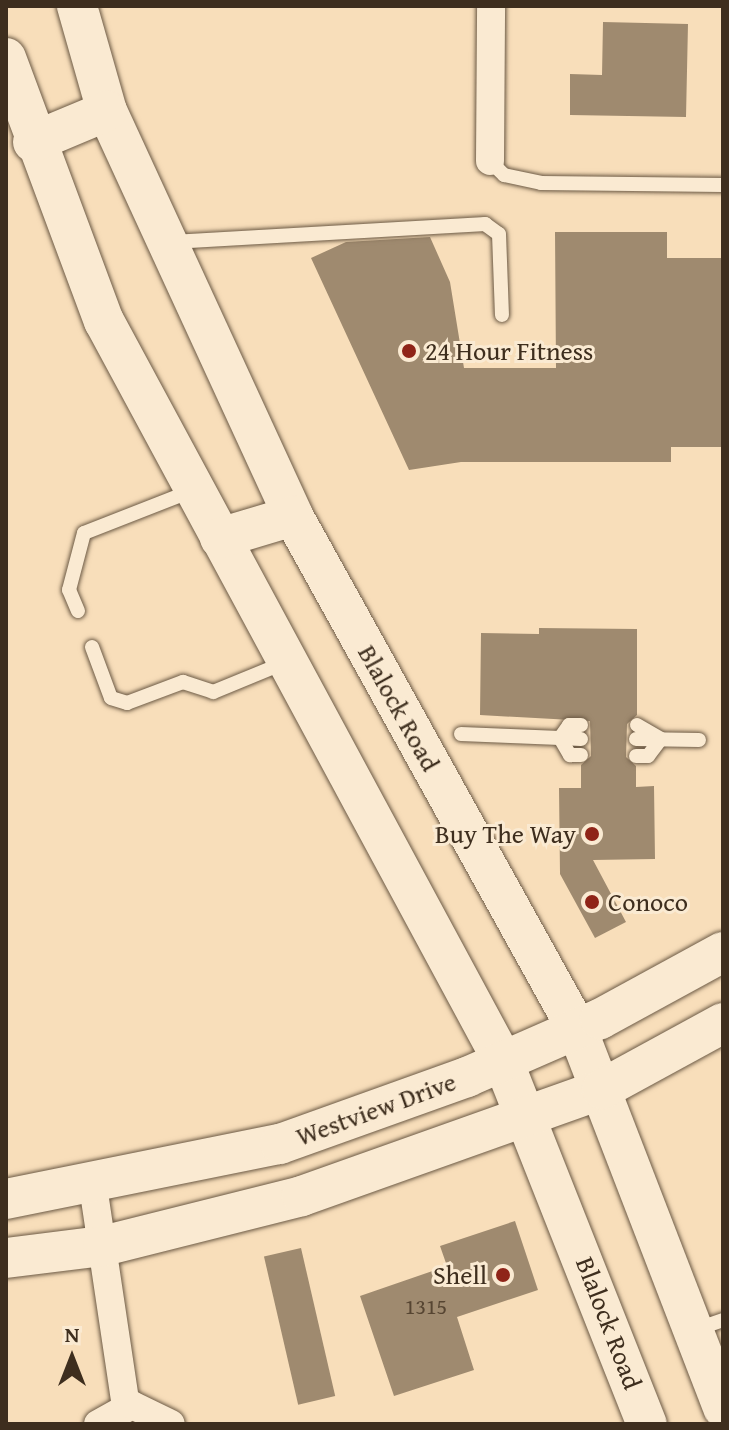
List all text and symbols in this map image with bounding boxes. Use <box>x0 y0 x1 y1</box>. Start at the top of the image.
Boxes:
place label: 24 Hour Fitness <box>425 335 593 367</box>
marker: 24 Hour Fitness <box>400 342 418 360</box>
street label: Blalock Road <box>352 639 446 777</box>
place label: Buy The Way <box>435 818 576 850</box>
marker: Buy The Way <box>583 825 601 843</box>
place label: Conoco <box>608 886 688 918</box>
marker: Conoco <box>583 893 601 911</box>
street label: Westview Drive <box>292 1066 460 1152</box>
street label: Blalock Road <box>569 1252 649 1394</box>
place label: Shell <box>433 1259 487 1291</box>
marker: Shell <box>494 1266 512 1284</box>
house number: 1315 <box>405 1294 447 1320</box>
north arrow <box>32 1318 112 1398</box>
text: N <box>65 1318 79 1350</box>

